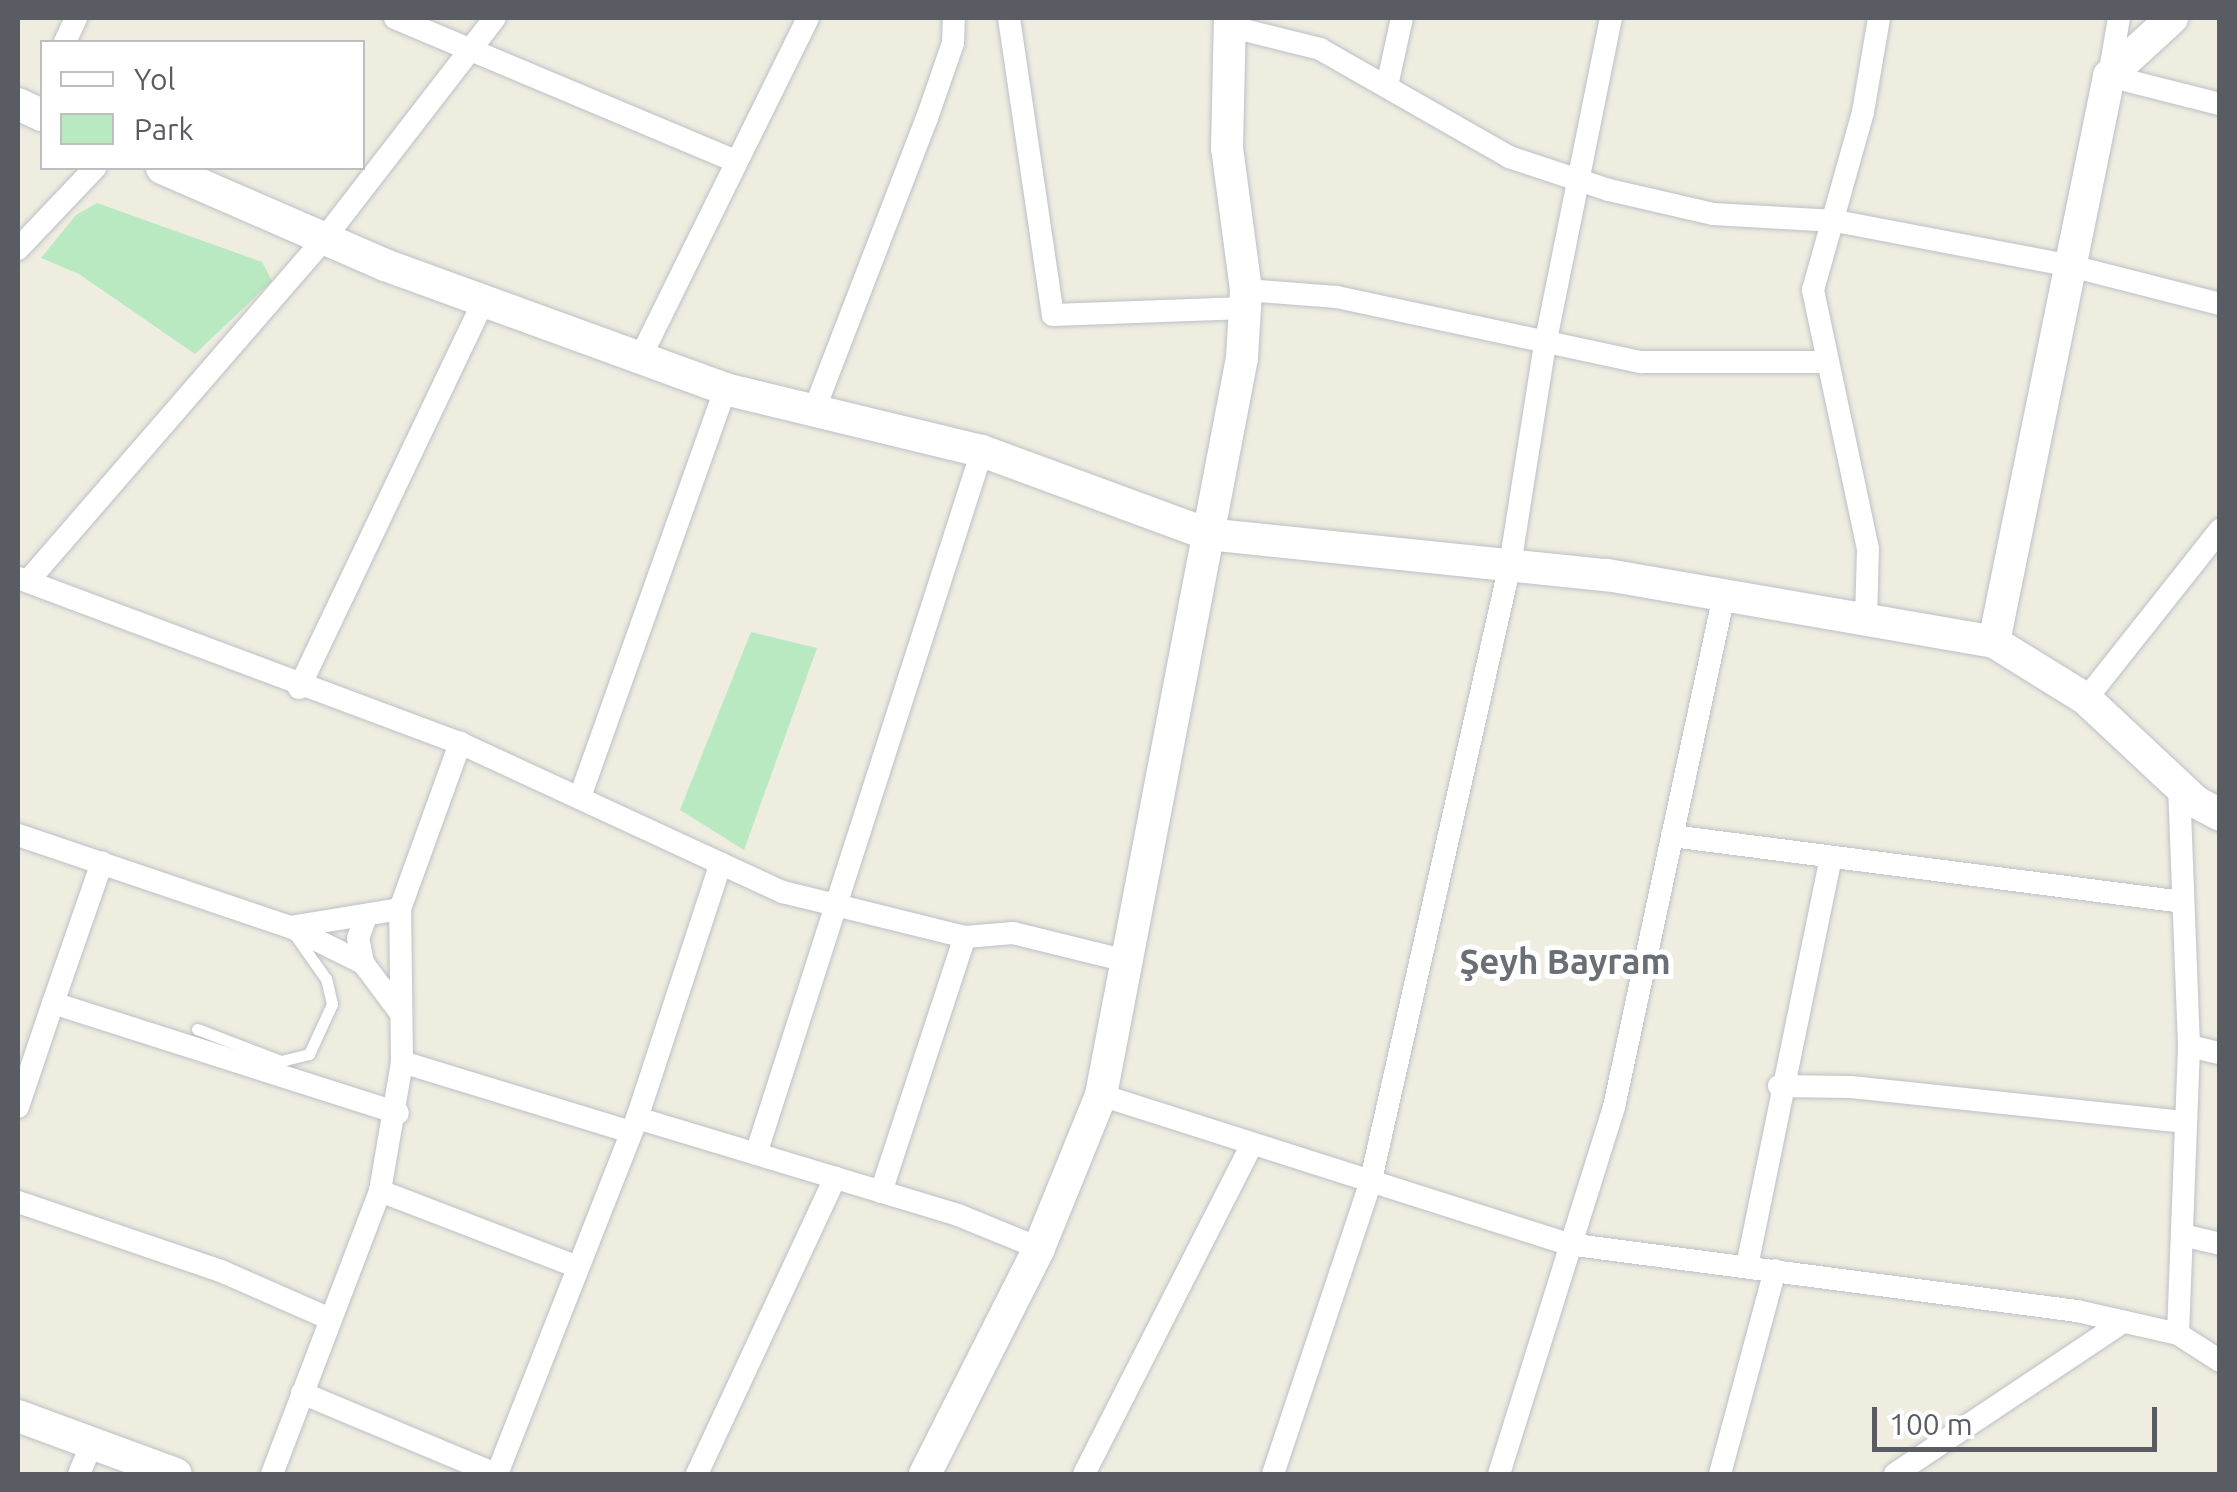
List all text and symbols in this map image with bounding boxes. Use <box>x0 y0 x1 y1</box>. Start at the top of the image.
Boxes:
legend <box>40 40 365 170</box>
text: Yol <box>134 62 175 96</box>
text: Park <box>134 112 194 146</box>
district label: Şeyh Bayram <box>1459 940 1671 982</box>
scale bar <box>1877 1387 2162 1449</box>
text: 100 m <box>1889 1407 1973 1441</box>

